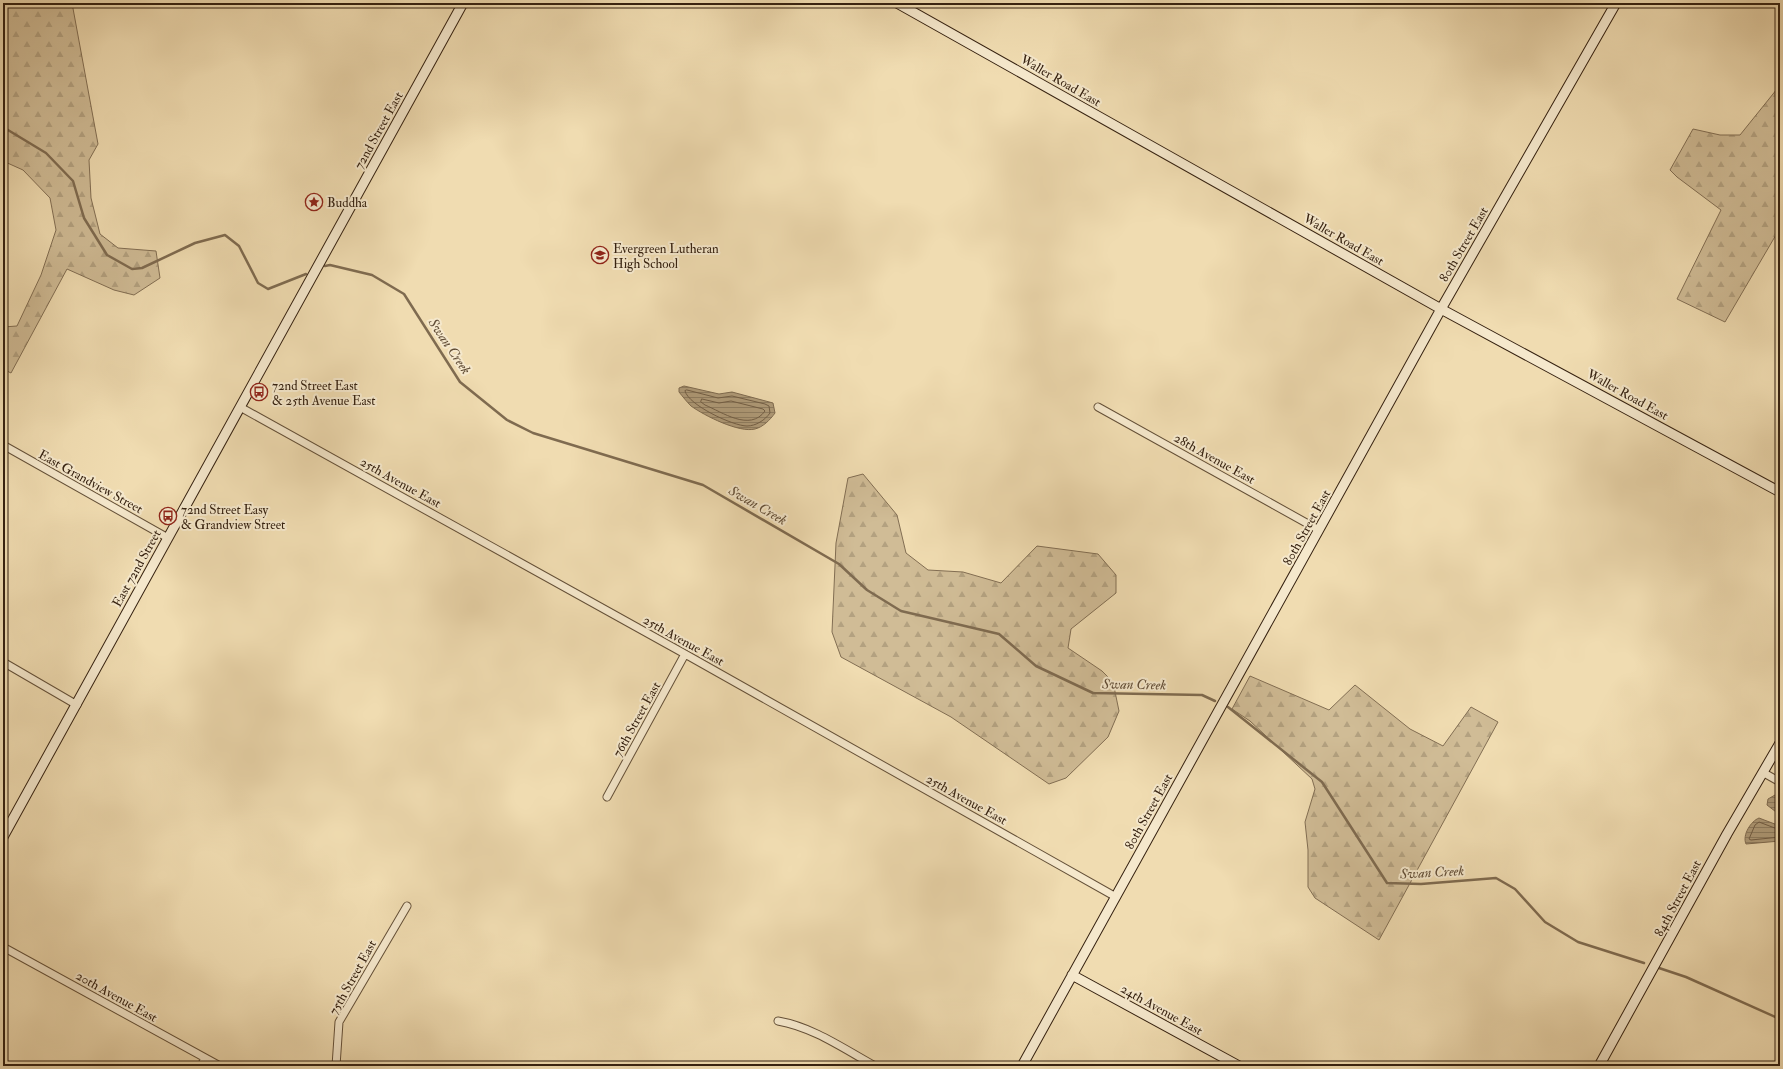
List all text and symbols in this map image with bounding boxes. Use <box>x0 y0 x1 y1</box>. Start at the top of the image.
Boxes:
street label: Waller Road East <box>1017 51 1104 110</box>
street label: 72nd Street East <box>351 89 407 172</box>
place icon: Buddha <box>304 192 324 212</box>
place label: Buddha <box>327 195 368 211</box>
street label: 80th Street East <box>1436 204 1492 285</box>
street label: Waller Road East <box>1300 210 1387 269</box>
place label: Evergreen Lutheran High School <box>613 241 719 272</box>
school or university icon: Evergreen Lutheran High School <box>590 245 610 265</box>
water label: Swan Creek <box>424 314 475 378</box>
street label: Waller Road East <box>1583 365 1671 424</box>
place label: 72nd Street East & 25th Avenue East <box>272 378 375 409</box>
bus stop icon: 72nd Street East & 25th Avenue East <box>249 382 269 402</box>
street label: 28th Avenue East <box>1171 430 1258 488</box>
street label: East Grandview Street <box>36 447 145 517</box>
street label: 25th Avenue East <box>357 454 444 512</box>
water label: Swan Creek <box>725 482 790 529</box>
street label: 80th Street East <box>1280 487 1334 568</box>
place label: 72nd Street Easy & Grandview Street <box>181 502 285 533</box>
bus stop icon: 72nd Street Easy & Grandview Street <box>158 506 178 526</box>
street label: East 72nd Street <box>109 527 165 610</box>
street label: 25th Avenue East <box>640 612 727 670</box>
water label: Swan Creek <box>1101 675 1166 694</box>
street label: 76th Street East <box>610 679 664 760</box>
street label: 25th Avenue East <box>923 771 1010 829</box>
street label: 80th Street East <box>1122 771 1176 852</box>
street label: 84th Street East <box>1651 857 1705 939</box>
water label: Swan Creek <box>1399 862 1465 883</box>
street label: 75th Street East <box>326 937 380 1018</box>
street label: 20th Avenue East <box>73 968 160 1026</box>
street label: 24th Avenue East <box>1118 981 1205 1039</box>

